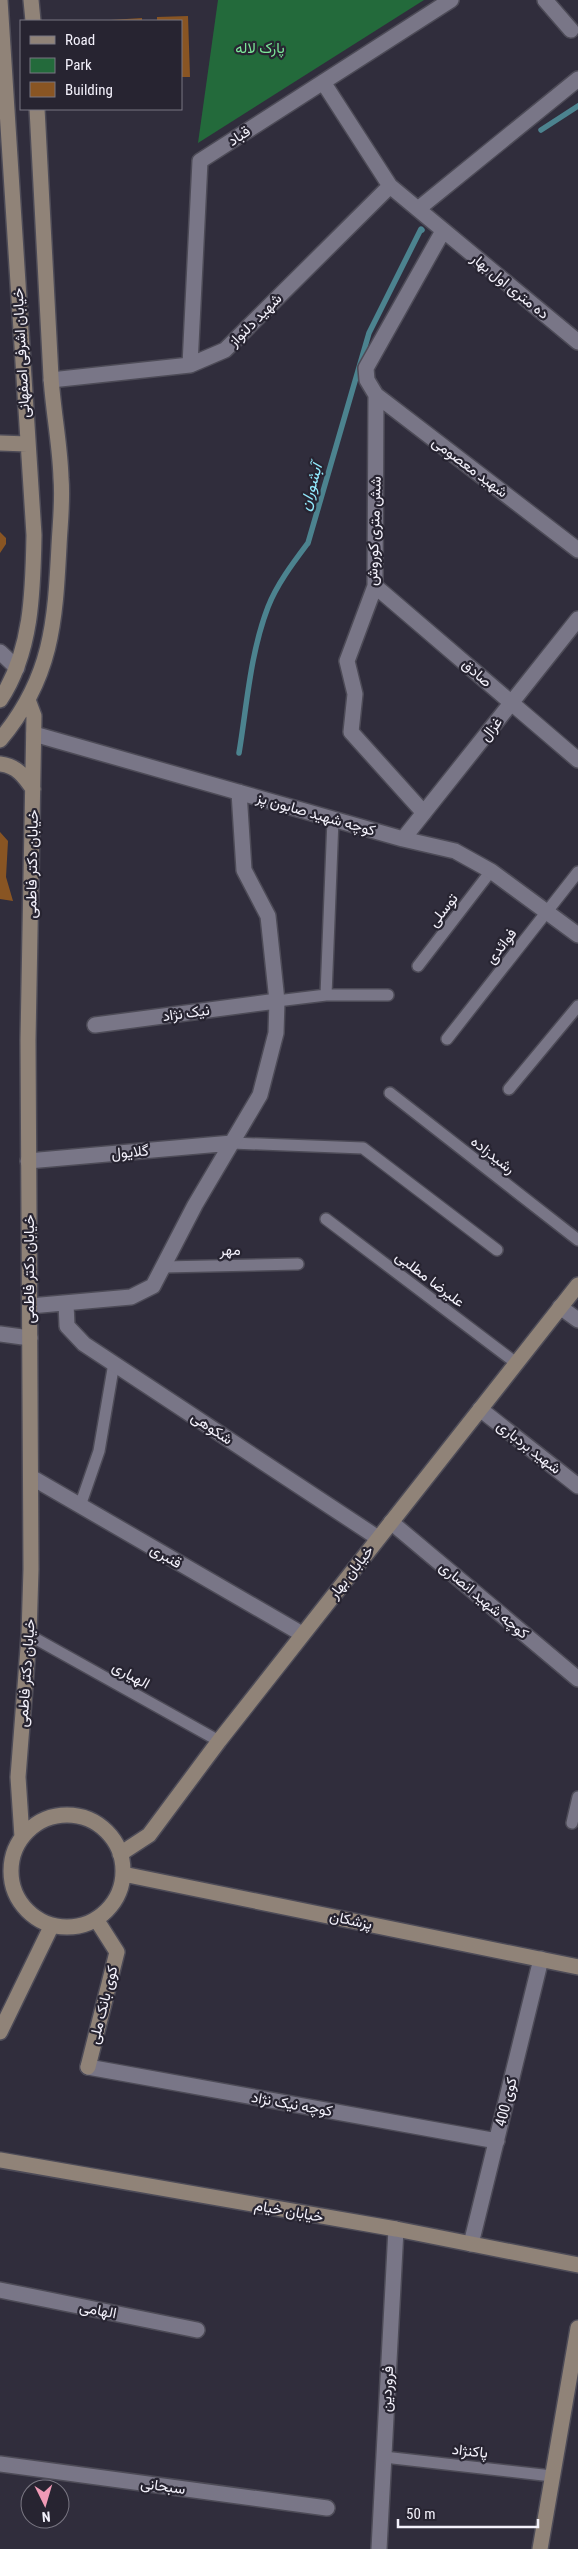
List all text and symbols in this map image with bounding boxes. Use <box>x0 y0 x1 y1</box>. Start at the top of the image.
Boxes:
legend <box>20 20 182 110</box>
text: Road <box>65 31 95 49</box>
park label: پارک لاله <box>235 39 285 58</box>
text: Park <box>65 56 92 74</box>
text: Building <box>65 81 113 99</box>
street label: قباد <box>224 122 254 150</box>
street label: ده متری اول بهار <box>466 249 553 324</box>
street label: خیابان اشرفی اصفهانی <box>9 287 34 419</box>
street label: شهید دلنواز <box>224 289 286 351</box>
street label: شهید معصومی <box>428 433 512 502</box>
water label: آبشوران <box>295 457 328 513</box>
street label: شش متری کوروش <box>363 476 386 586</box>
street label: صادق <box>458 655 496 691</box>
street label: غزال <box>476 713 506 745</box>
street label: کوچه شهید صابون پز <box>253 788 378 841</box>
street label: خیابان دکتر فاطمی <box>22 809 43 919</box>
street label: توسلی <box>424 889 463 931</box>
street label: فوائدی <box>482 925 521 968</box>
street label: نیک نژاد <box>161 1001 211 1025</box>
street label: رشیدزاده <box>467 1132 519 1178</box>
street label: گلایول <box>111 1141 150 1163</box>
street label: خیابان دکتر فاطمی <box>20 1215 39 1323</box>
street label: مهر <box>218 1241 241 1259</box>
street label: علیرضا مطلبی <box>391 1247 468 1312</box>
street label: شکوهی <box>187 1408 236 1449</box>
street label: شهید بردباری <box>493 1416 565 1479</box>
street label: قنبری <box>146 1540 185 1573</box>
street label: خیابان بهار <box>324 1542 377 1603</box>
street label: کوچه شهید انصاری <box>435 1557 533 1644</box>
street label: خیابان دکتر فاطمی <box>13 1618 40 1728</box>
street label: الهیاری <box>109 1657 153 1694</box>
street label: پزشکان <box>328 1907 374 1934</box>
street label: کوی بانک ملی <box>85 1964 122 2046</box>
street label: کوی 400 <box>491 2075 522 2128</box>
street label: کوچه نیک نژاد <box>250 2088 334 2121</box>
street label: خیابان خیام <box>253 2196 325 2227</box>
street label: الهامی <box>78 2298 118 2323</box>
street label: فروردین <box>377 2365 398 2413</box>
street label: پاکنژاد <box>451 2440 489 2463</box>
street label: سبحانی <box>139 2474 187 2499</box>
north arrow <box>20 2479 70 2529</box>
scale bar <box>398 2496 538 2528</box>
text: 50 m <box>406 2505 436 2523</box>
text: N <box>41 2509 51 2525</box>

